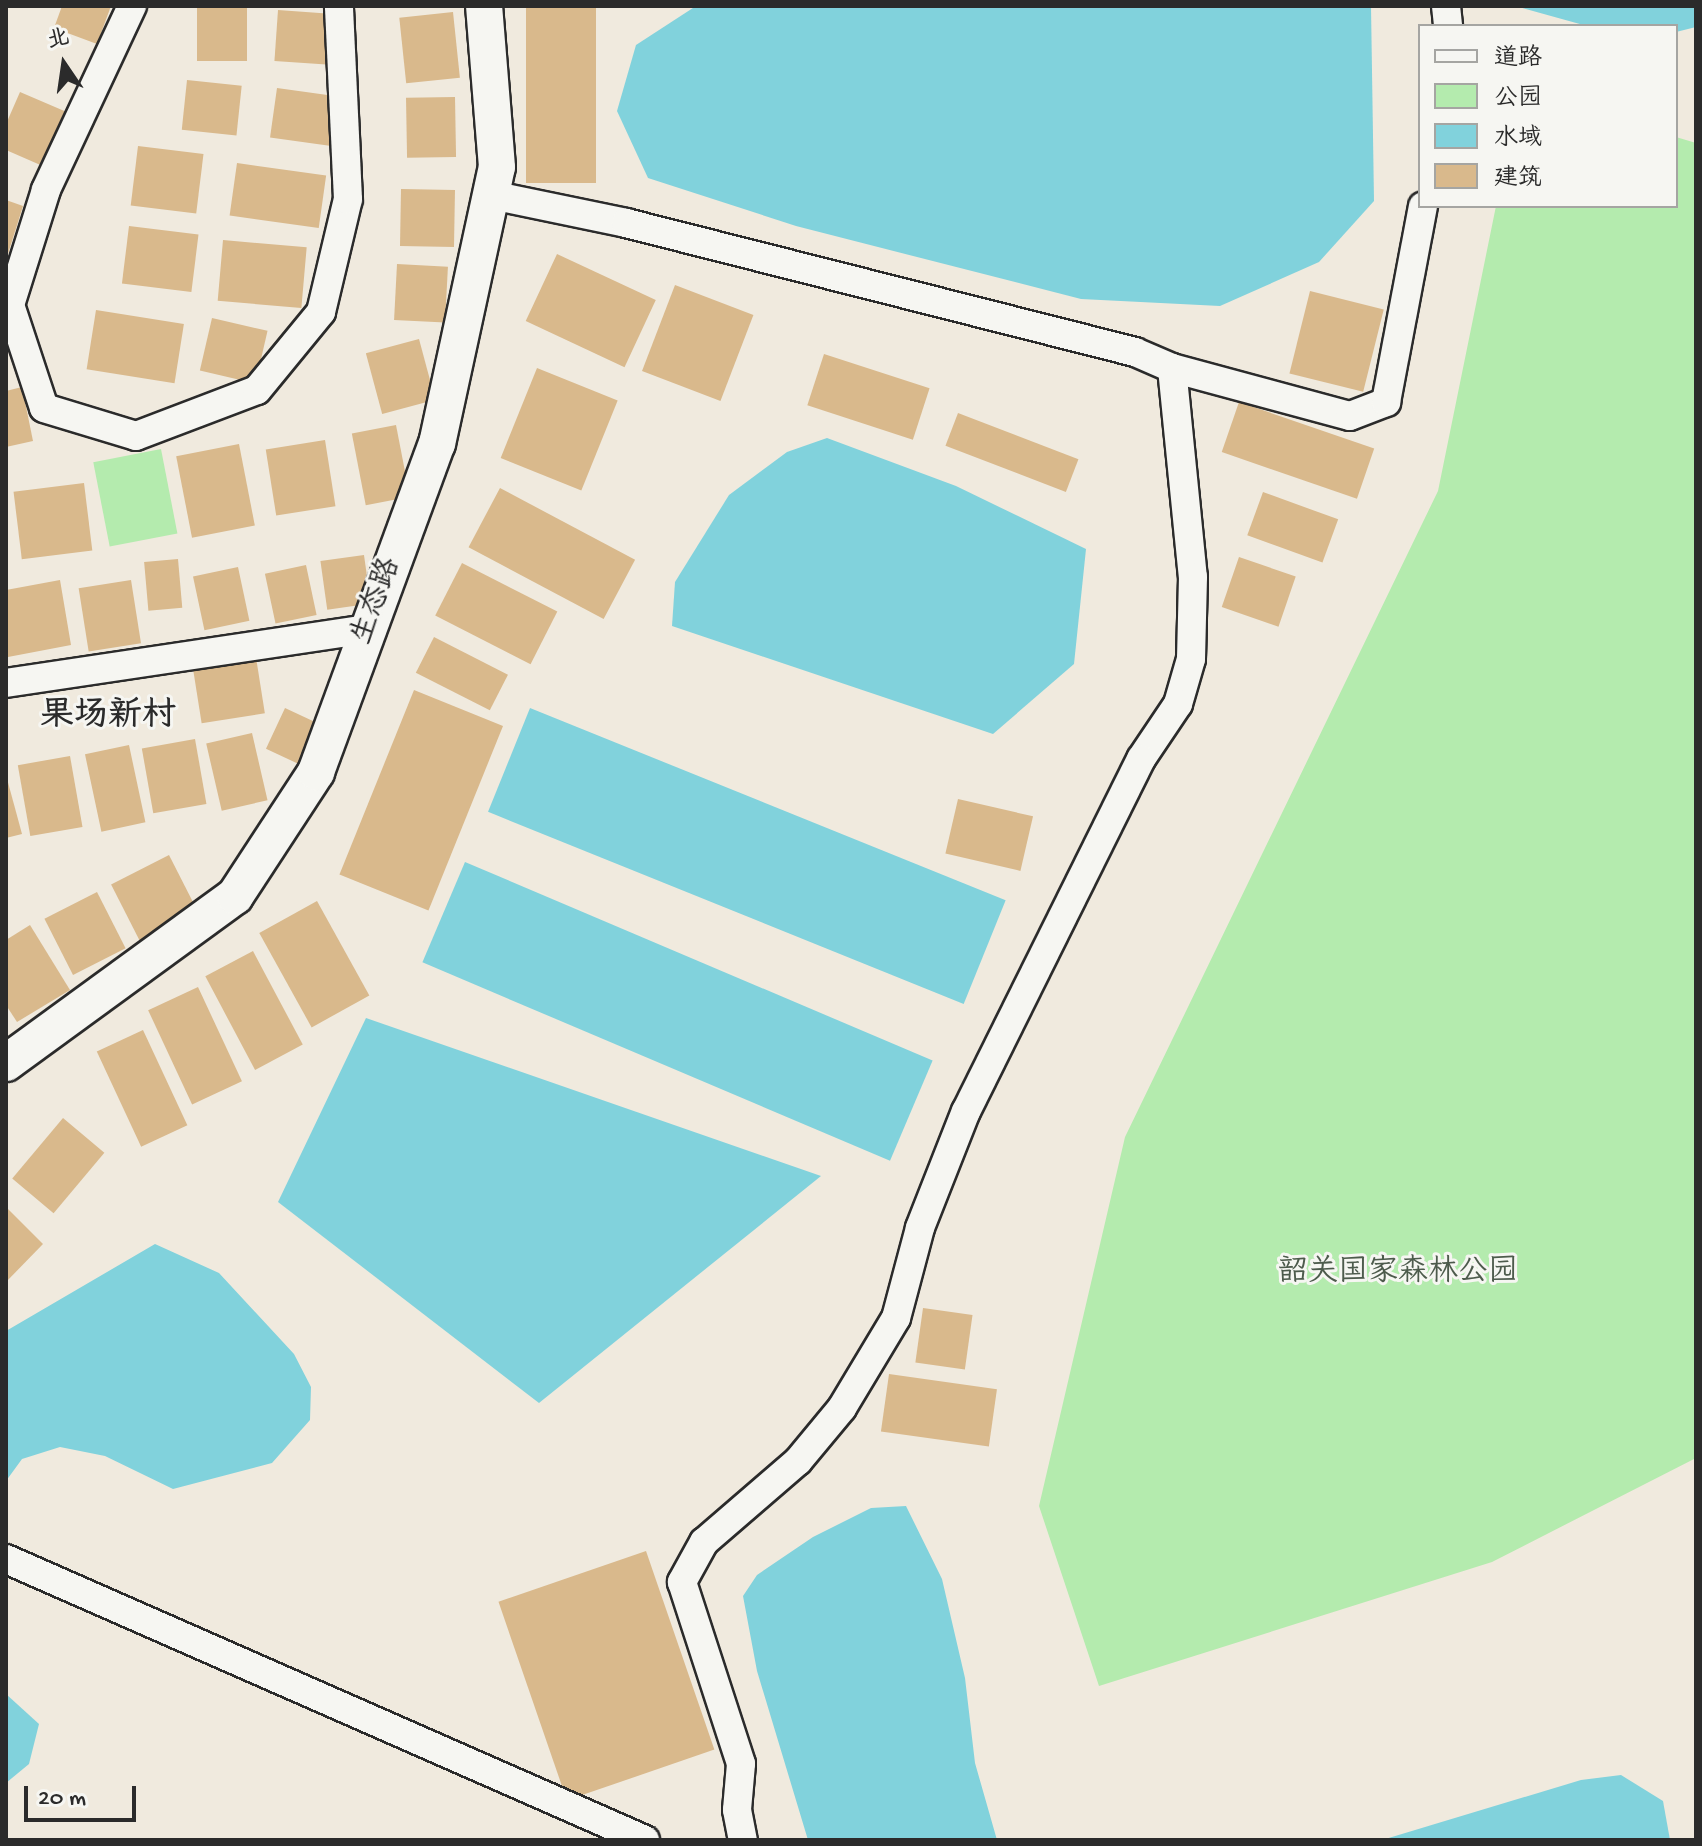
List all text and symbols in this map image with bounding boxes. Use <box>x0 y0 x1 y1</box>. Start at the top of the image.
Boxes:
north arrow <box>24 24 104 104</box>
legend <box>1418 24 1678 208</box>
text: 北 <box>45 25 72 56</box>
text: 道路 <box>1494 45 1542 74</box>
text: 公园 <box>1494 85 1542 114</box>
text: 水域 <box>1494 125 1542 154</box>
text: 建筑 <box>1494 165 1542 194</box>
street label: 生态路 <box>346 554 410 650</box>
district label: 果场新村 <box>40 699 176 739</box>
park label: 韶关国家森林公园 <box>1278 1256 1518 1292</box>
scale bar <box>28 1770 140 1820</box>
text: 20 m <box>38 1785 86 1814</box>

